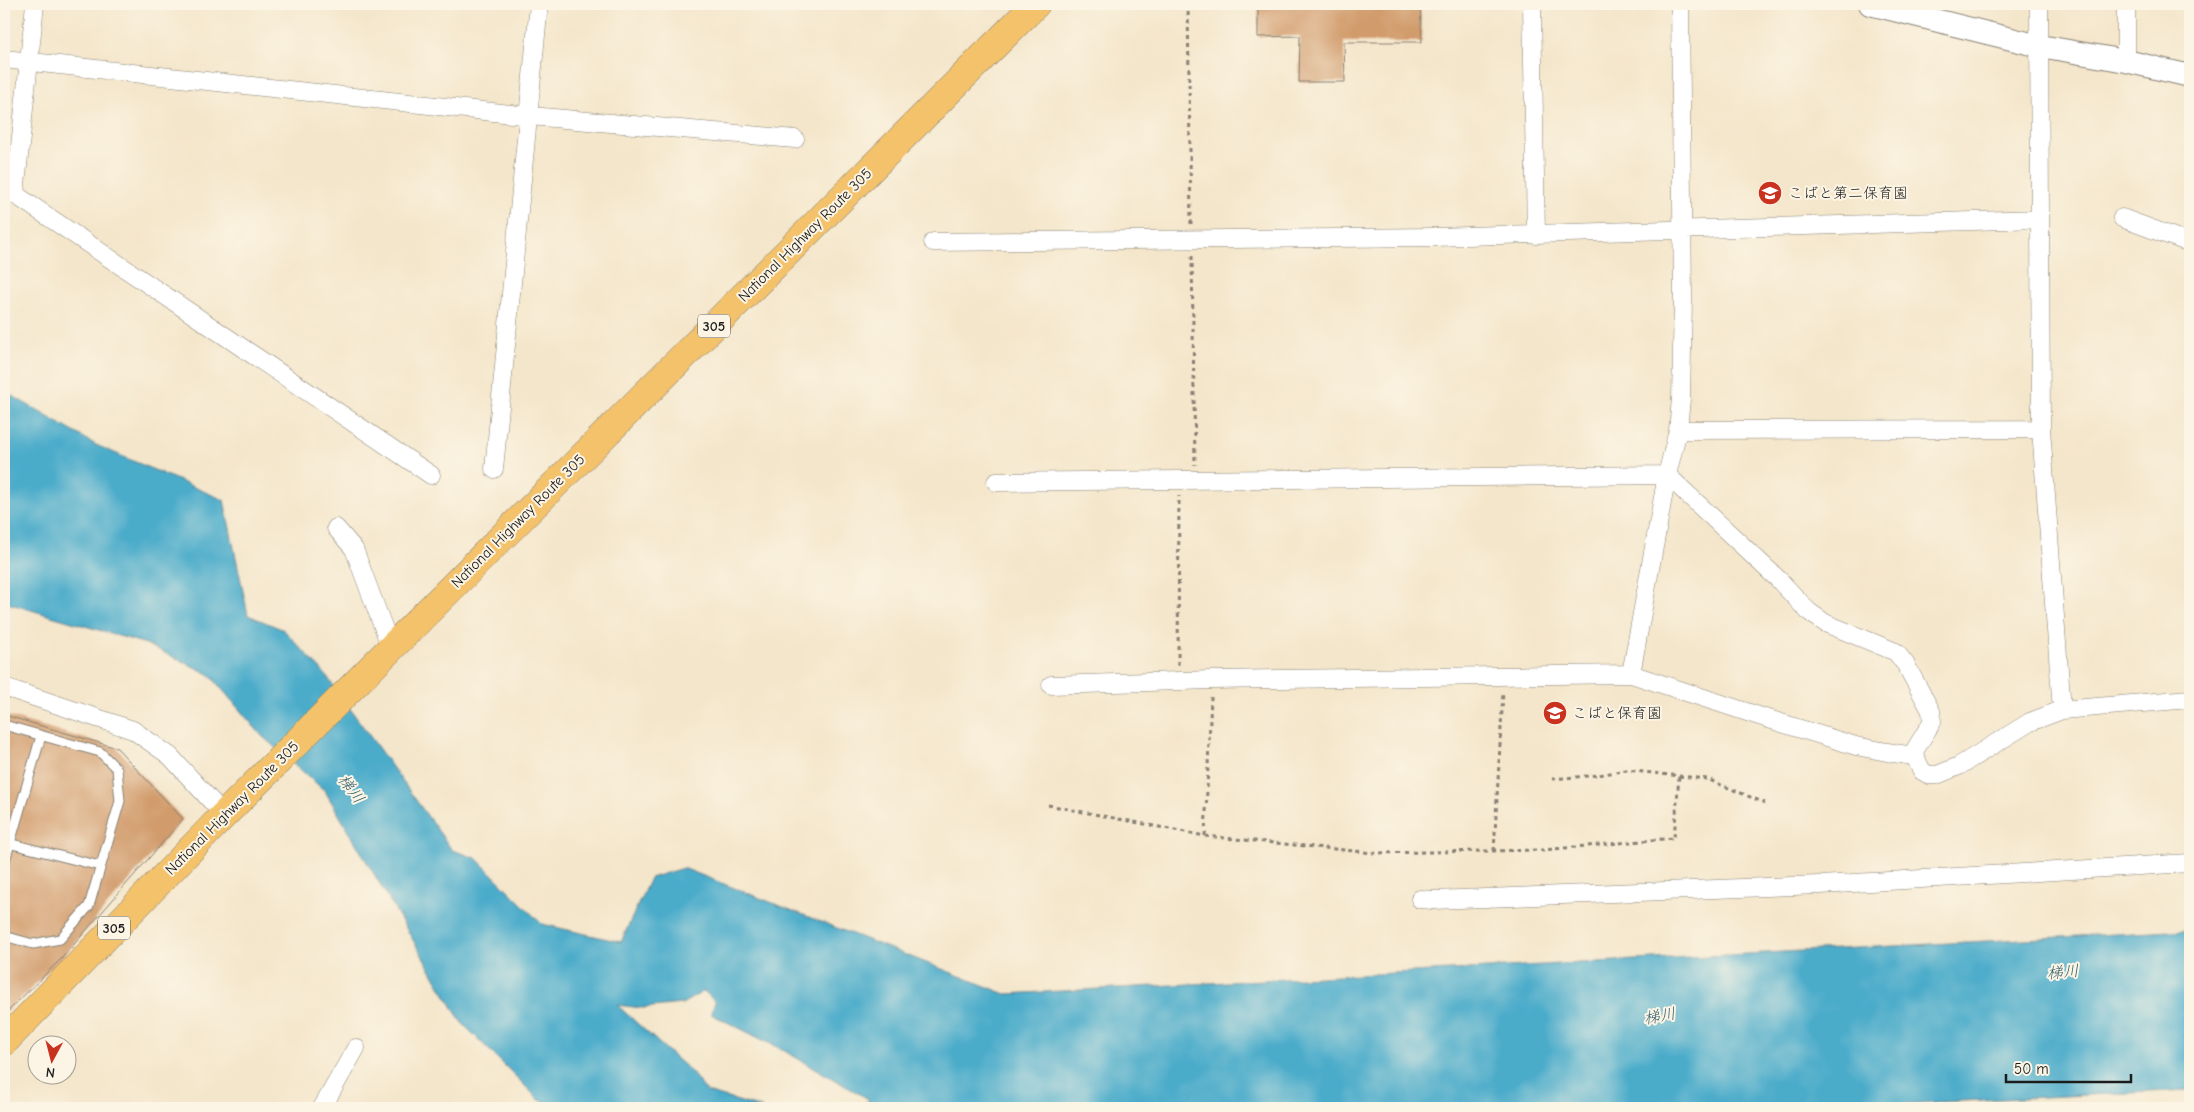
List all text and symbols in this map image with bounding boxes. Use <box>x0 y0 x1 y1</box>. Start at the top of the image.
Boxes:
street label: National Highway Route 305 <box>734 164 876 306</box>
school or university icon: こばと第二保育園 <box>1757 180 1783 206</box>
place label: こばと第二保育園 <box>1788 184 1908 202</box>
road number: 305 <box>698 314 730 338</box>
street label: National Highway Route 305 <box>447 450 589 592</box>
school or university icon: こばと保育園 <box>1542 700 1568 726</box>
place label: こばと保育園 <box>1572 704 1662 722</box>
street label: National Highway Route 305 <box>161 737 303 879</box>
water label: 梯川 <box>334 771 368 807</box>
road number: 305 <box>98 916 130 940</box>
water label: 梯川 <box>2046 962 2080 982</box>
water label: 梯川 <box>1643 1004 1677 1028</box>
north arrow <box>28 1034 78 1084</box>
scale bar <box>2006 1052 2132 1084</box>
text: 50 m <box>2014 1060 2049 1078</box>
text: N <box>45 1063 56 1081</box>

